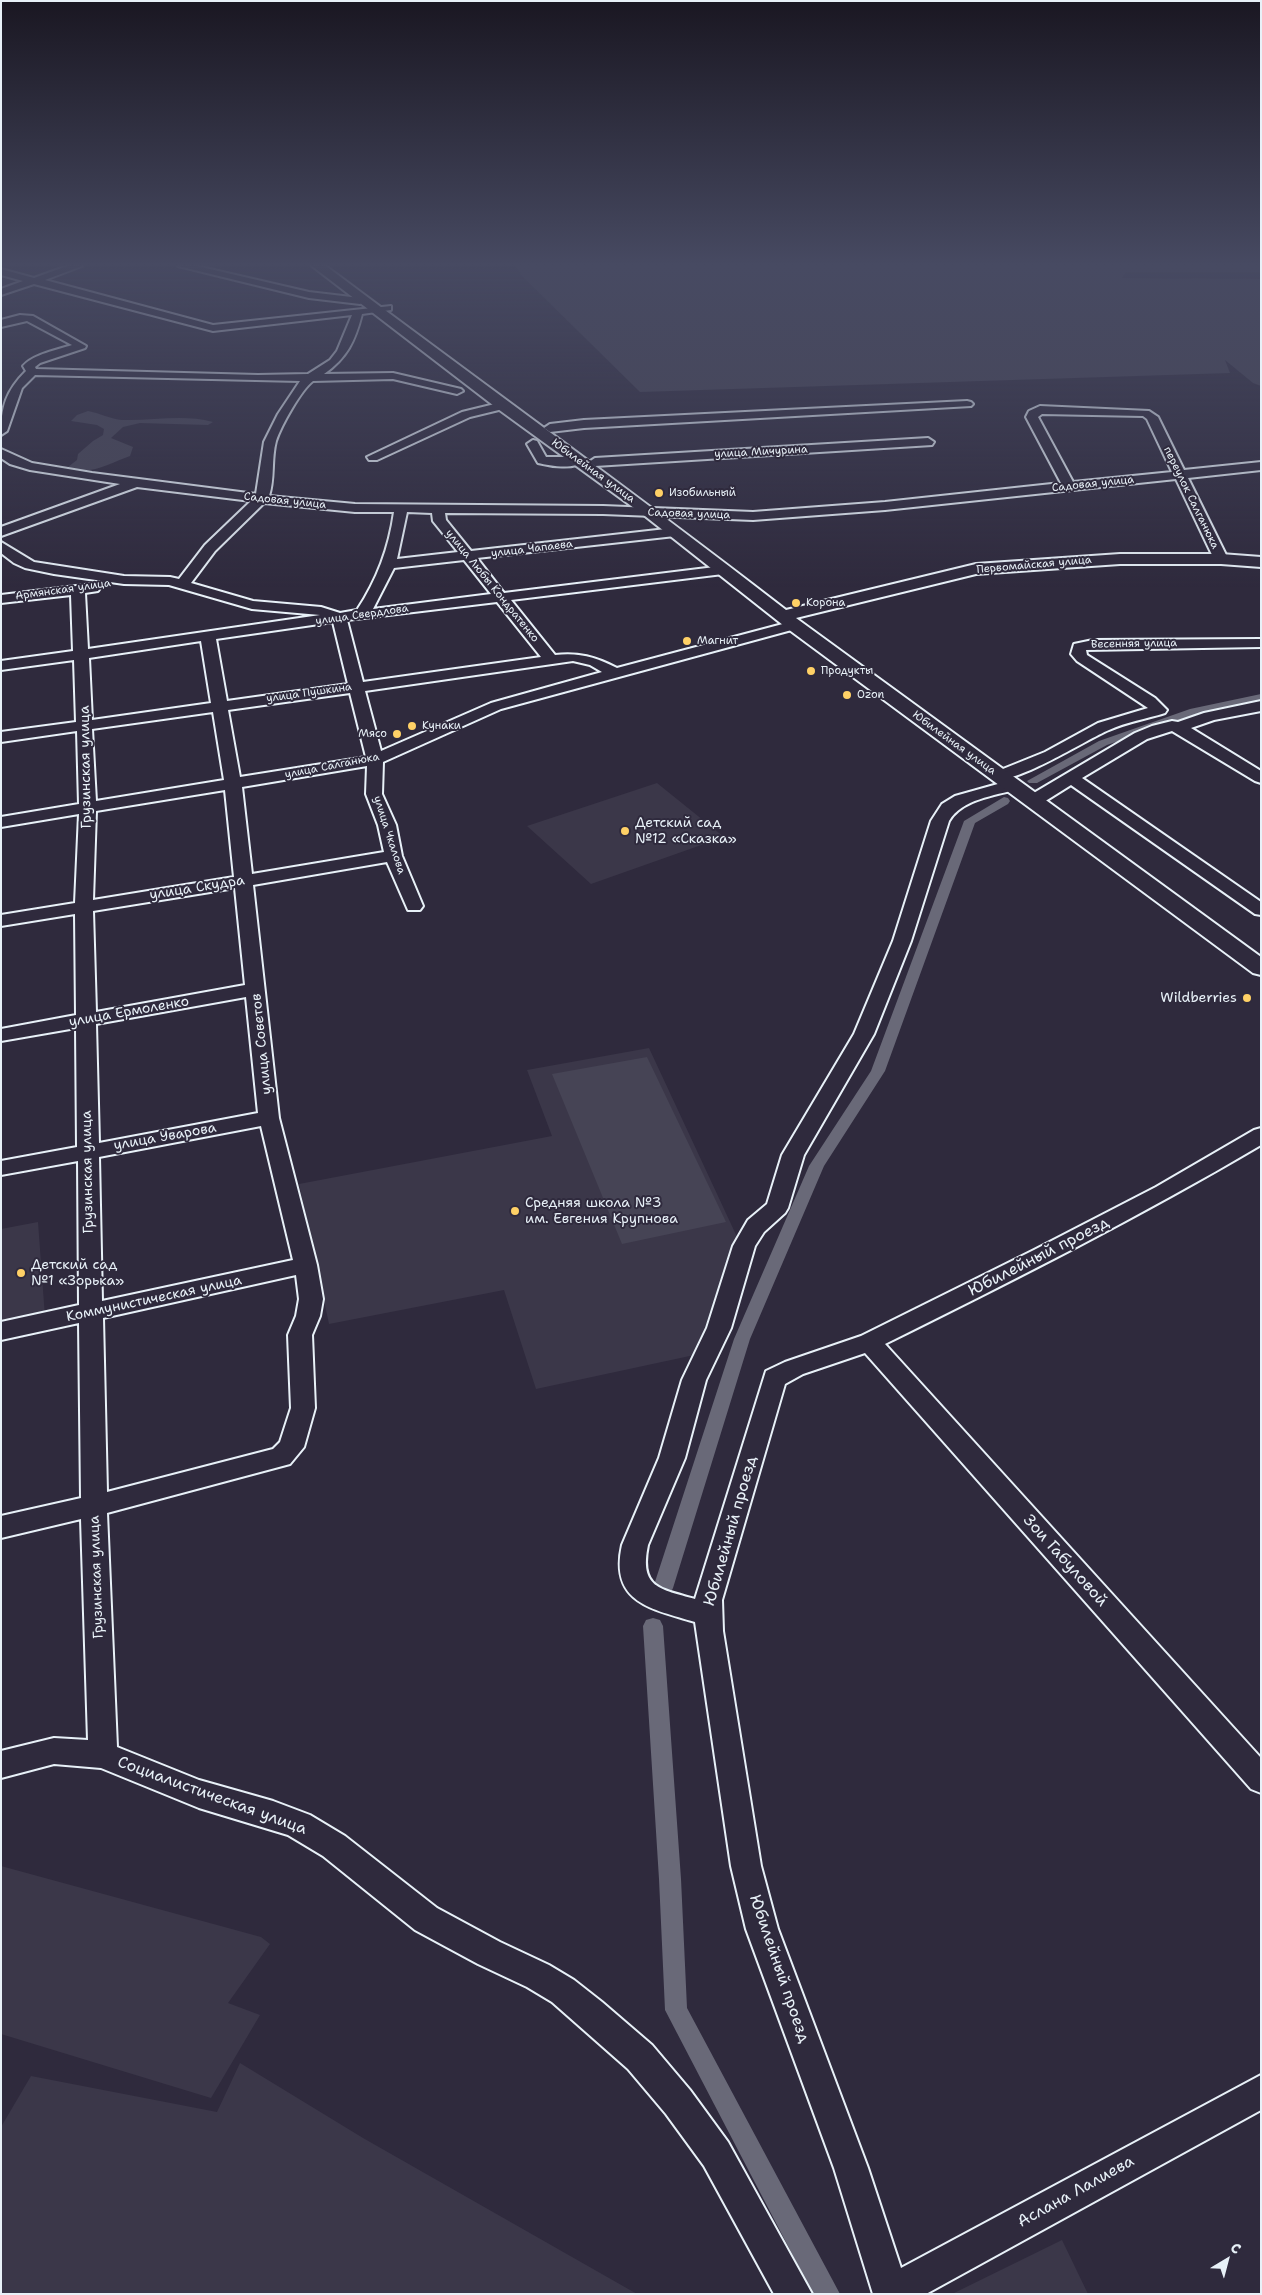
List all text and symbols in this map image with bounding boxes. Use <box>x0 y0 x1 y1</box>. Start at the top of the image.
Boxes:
street label: Юбилейная улица <box>549 436 637 506</box>
street label: улица Мичурина <box>714 443 808 461</box>
street label: переулок Салганюка <box>1160 445 1222 551</box>
street label: Садовая улица <box>1051 473 1135 495</box>
place label: Изобильный <box>669 486 736 500</box>
marker: Изобильный <box>653 487 665 499</box>
street label: Садовая улица <box>243 490 327 512</box>
street label: Садовая улица <box>647 506 731 522</box>
street label: улица Любы Кондратенко <box>442 527 542 645</box>
street label: улица Чапаева <box>490 537 574 561</box>
street label: Первомайская улица <box>976 553 1092 577</box>
street label: Армянская улица <box>15 577 111 603</box>
place label: Корона <box>806 596 845 610</box>
marker: Корона <box>790 597 802 609</box>
street label: улица Свердлова <box>315 602 409 628</box>
place label: Магнит <box>697 634 738 648</box>
marker: Магнит <box>681 635 693 647</box>
street label: Весенняя улица <box>1091 637 1177 651</box>
place label: Продукты <box>821 664 873 678</box>
marker: Продукты <box>805 665 817 677</box>
street label: улица Пушкина <box>265 680 353 706</box>
place label: Ozon <box>857 688 884 702</box>
marker: Ozon <box>841 689 853 701</box>
street label: Грузинская улица <box>77 705 95 829</box>
street label: Юбилейная улица <box>910 708 998 778</box>
place label: Кунаки <box>422 719 461 733</box>
marker: Кунаки <box>406 720 418 732</box>
place label: Мясо <box>358 727 387 741</box>
marker: Мясо <box>391 728 403 740</box>
street label: улица Салганюка <box>284 750 380 782</box>
street label: улица Чкалова <box>370 794 408 876</box>
place label: Детский сад №12 «Сказка» <box>635 815 737 848</box>
marker: Детский сад №12 «Сказка» <box>619 825 631 837</box>
street label: улица Скудра <box>148 872 246 904</box>
place label: Wildberries <box>1160 990 1237 1006</box>
marker: Wildberries <box>1241 992 1253 1004</box>
street label: улица Ермоленко <box>68 993 190 1031</box>
street label: улица Советов <box>248 993 276 1095</box>
street label: Грузинская улица <box>79 1110 97 1234</box>
street label: улица Уварова <box>112 1120 218 1154</box>
place label: Средняя школа №3 им. Евгения Крупнова <box>525 1195 678 1228</box>
marker: Средняя школа №3 им. Евгения Крупнова <box>509 1205 521 1217</box>
street label: Юбилейный проезд <box>965 1213 1113 1301</box>
place label: Детский сад №1 «Зорька» <box>31 1257 124 1290</box>
marker: Детский сад №1 «Зорька» <box>15 1267 27 1279</box>
street label: Коммунистическая улица <box>65 1272 243 1326</box>
street label: Юбилейный проезд <box>700 1454 762 1608</box>
street label: Зои Габуловой <box>1019 1511 1111 1611</box>
street label: Грузинская улица <box>86 1515 108 1639</box>
street label: Социалистическая улица <box>115 1753 309 1839</box>
street label: Юбилейный проезд <box>745 1892 813 2046</box>
street label: Аслана Лалиева <box>1014 2152 1138 2232</box>
north arrow <box>1202 2235 1252 2285</box>
text: С <box>1227 2238 1245 2258</box>

